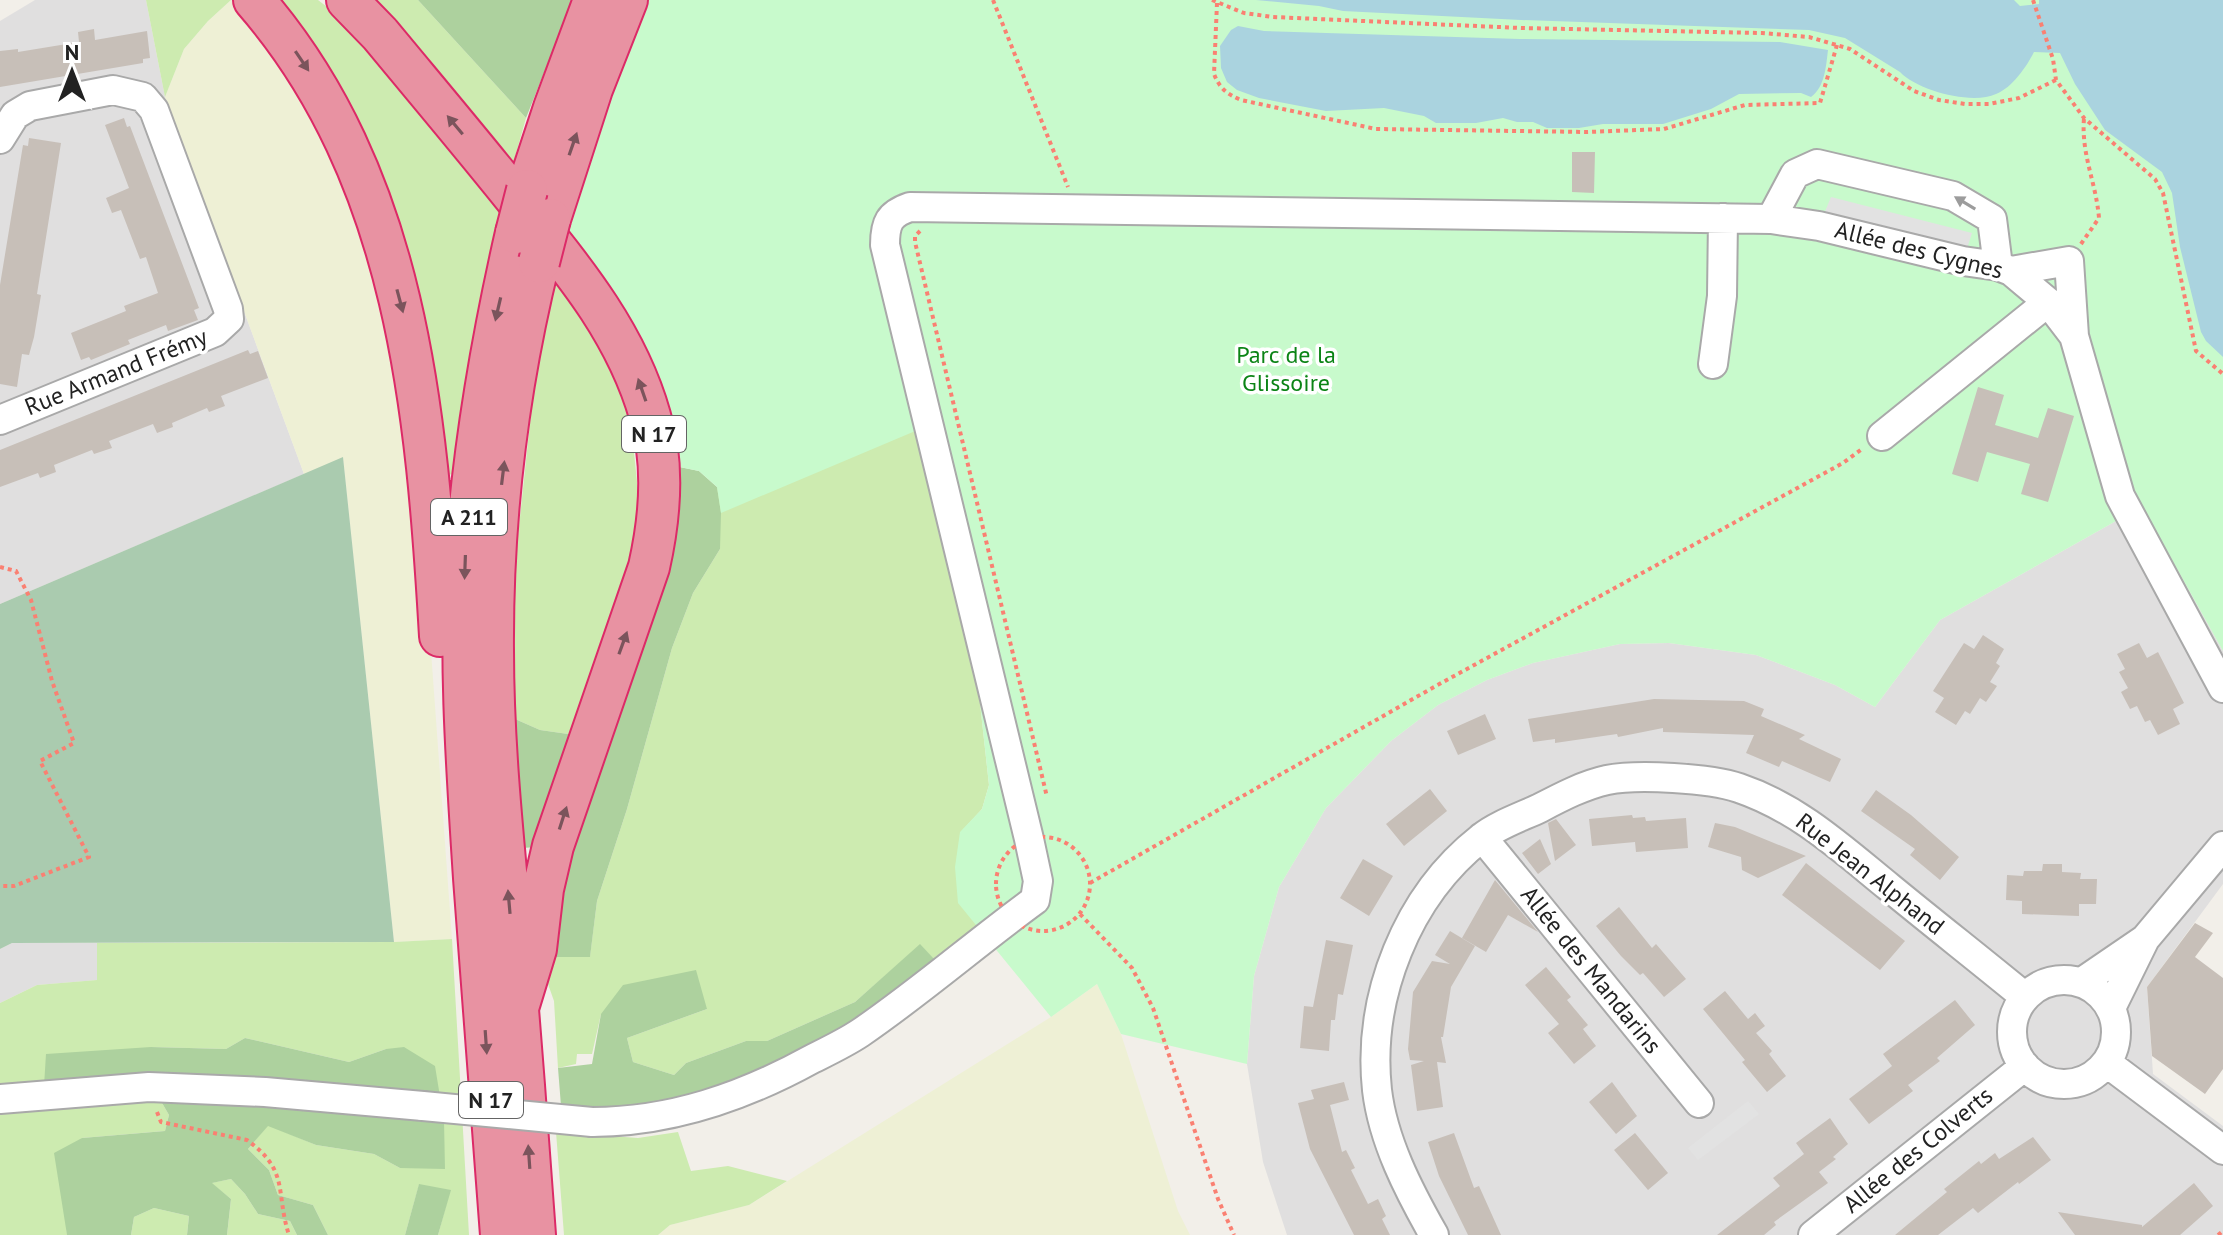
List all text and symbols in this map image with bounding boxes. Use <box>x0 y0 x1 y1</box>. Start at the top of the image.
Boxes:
north arrow <box>32 32 112 112</box>
text: N <box>65 38 79 66</box>
one-way arrow <box>294 51 309 72</box>
one-way arrow <box>448 115 464 135</box>
one-way arrow <box>568 132 580 156</box>
one-way arrow <box>1953 197 1976 211</box>
street label: Allée des Cygnes <box>1832 214 2006 285</box>
one-way arrow <box>394 288 406 313</box>
one-way arrow <box>492 297 504 322</box>
street label: Rue Armand Frémy <box>20 321 212 422</box>
park label: Parc de la Glissoire <box>1236 339 1336 398</box>
one-way arrow <box>635 378 647 402</box>
road number: N 17 <box>622 416 686 452</box>
one-way arrow <box>496 460 509 485</box>
road number: A 211 <box>431 499 507 535</box>
one-way arrow <box>459 555 472 580</box>
one-way arrow <box>617 631 630 655</box>
one-way arrow <box>557 806 569 830</box>
street label: Rue Jean Alphand <box>1790 806 1951 941</box>
street label: Allée des Mandarins <box>1514 880 1669 1060</box>
one-way arrow <box>502 889 515 914</box>
one-way arrow <box>480 1030 493 1055</box>
street label: Allée des Colverts <box>1837 1080 1999 1219</box>
road number: N 17 <box>459 1082 523 1118</box>
one-way arrow <box>522 1144 535 1169</box>

